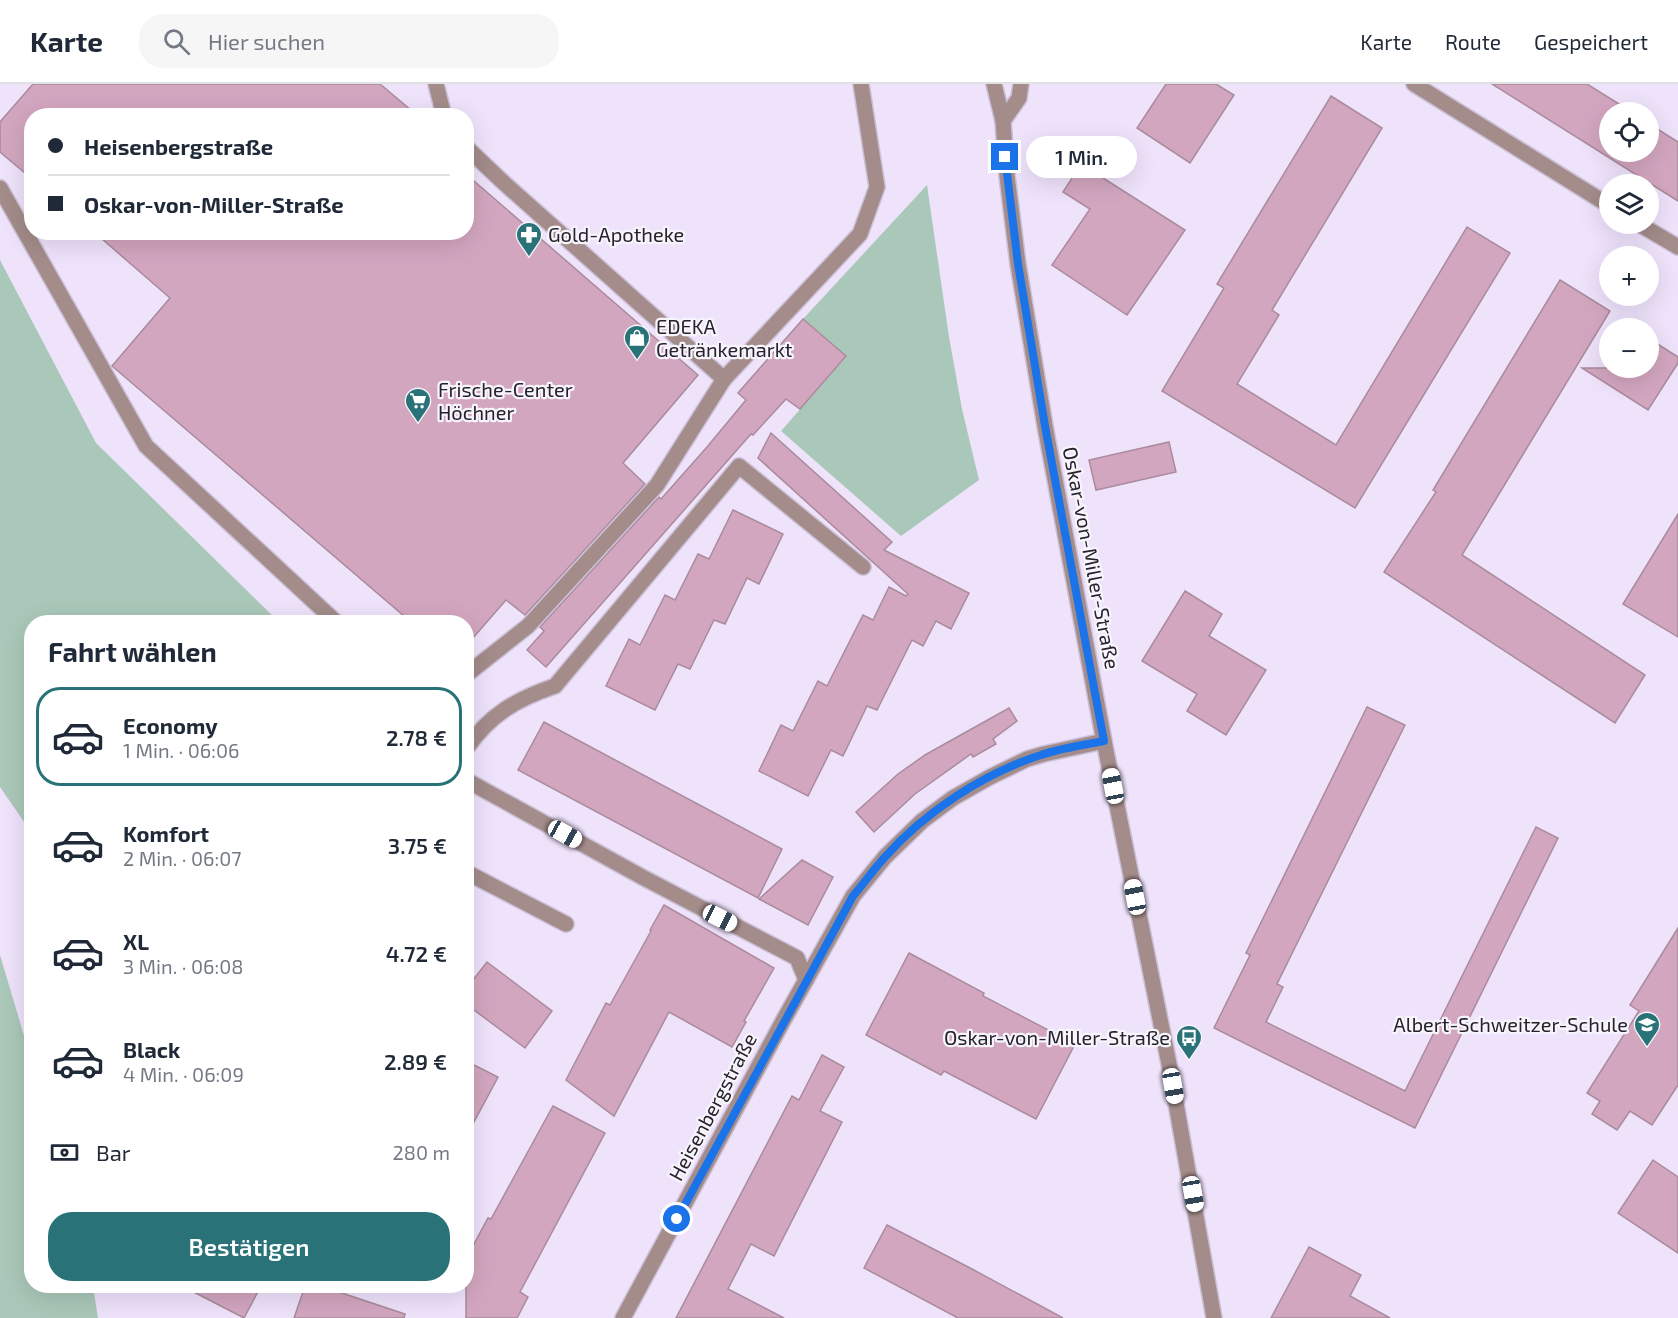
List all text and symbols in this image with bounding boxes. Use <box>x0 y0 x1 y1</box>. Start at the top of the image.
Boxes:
search box <box>139 14 559 68</box>
text: Karte <box>30 24 103 58</box>
icon: search <box>160 25 193 58</box>
text: Hier suchen <box>208 28 325 54</box>
text: Karte <box>1360 29 1412 54</box>
text: Route <box>1445 29 1501 54</box>
text: Gespeichert <box>1534 29 1648 54</box>
map controls <box>1599 102 1659 378</box>
button: locate <box>1599 102 1659 162</box>
text: Heisenbergstraße <box>84 133 273 159</box>
callout: 1 Min. <box>1026 136 1137 178</box>
route end <box>991 143 1018 170</box>
text: 1 Min. <box>1055 145 1108 169</box>
button: layers <box>1599 174 1659 234</box>
text: Oskar-von-Miller-Straße <box>84 191 344 217</box>
pharmacy icon: Gold-Apotheke <box>514 220 544 258</box>
place label: Gold-Apotheke <box>548 222 684 246</box>
button: + <box>1599 246 1659 306</box>
place label: EDEKA Getränkemarkt <box>656 314 793 361</box>
button: − <box>1599 318 1659 378</box>
shop icon: EDEKA Getränkemarkt <box>622 323 652 361</box>
place label: Frische-Center Höchner <box>438 377 573 424</box>
supermarket icon: Frische-Center Höchner <box>403 386 433 424</box>
street label: Oskar-von-Miller-Straße <box>1059 445 1125 671</box>
text: Fahrt wählen <box>48 635 217 667</box>
icon: car <box>51 710 105 764</box>
text: Economy <box>123 712 218 738</box>
text: 2.78 € <box>386 724 447 750</box>
text: 1 Min. · 06:06 <box>123 738 239 762</box>
car <box>1101 767 1125 805</box>
car <box>545 817 585 851</box>
icon: car <box>51 818 105 872</box>
text: Komfort <box>123 820 209 846</box>
text: 3.75 € <box>388 832 447 858</box>
text: 2 Min. · 06:07 <box>123 846 242 870</box>
car <box>1123 878 1147 916</box>
car <box>700 902 740 934</box>
icon: car <box>51 926 105 980</box>
text: XL <box>123 928 149 954</box>
text: 4.72 € <box>386 940 447 966</box>
text: 3 Min. · 06:08 <box>123 954 243 978</box>
school or university icon: Albert-Schweitzer-Schule <box>1632 1010 1662 1048</box>
place label: Albert-Schweitzer-Schule <box>1393 1012 1628 1036</box>
bus stop icon: Oskar-von-Miller-Straße <box>1174 1023 1204 1061</box>
place label: Oskar-von-Miller-Straße <box>944 1025 1170 1049</box>
street label: Heisenbergstraße <box>663 1029 761 1184</box>
icon: car <box>51 1034 105 1088</box>
text: Black <box>123 1036 180 1062</box>
text: 2.89 € <box>384 1048 447 1074</box>
text: 4 Min. · 06:09 <box>123 1062 244 1086</box>
car <box>1161 1067 1185 1105</box>
icon: cash <box>48 1136 81 1169</box>
text: Bar <box>96 1139 131 1165</box>
text: 280 m <box>393 1140 450 1164</box>
car <box>1181 1175 1205 1213</box>
route start <box>663 1205 690 1232</box>
button: Bestätigen <box>48 1212 450 1281</box>

